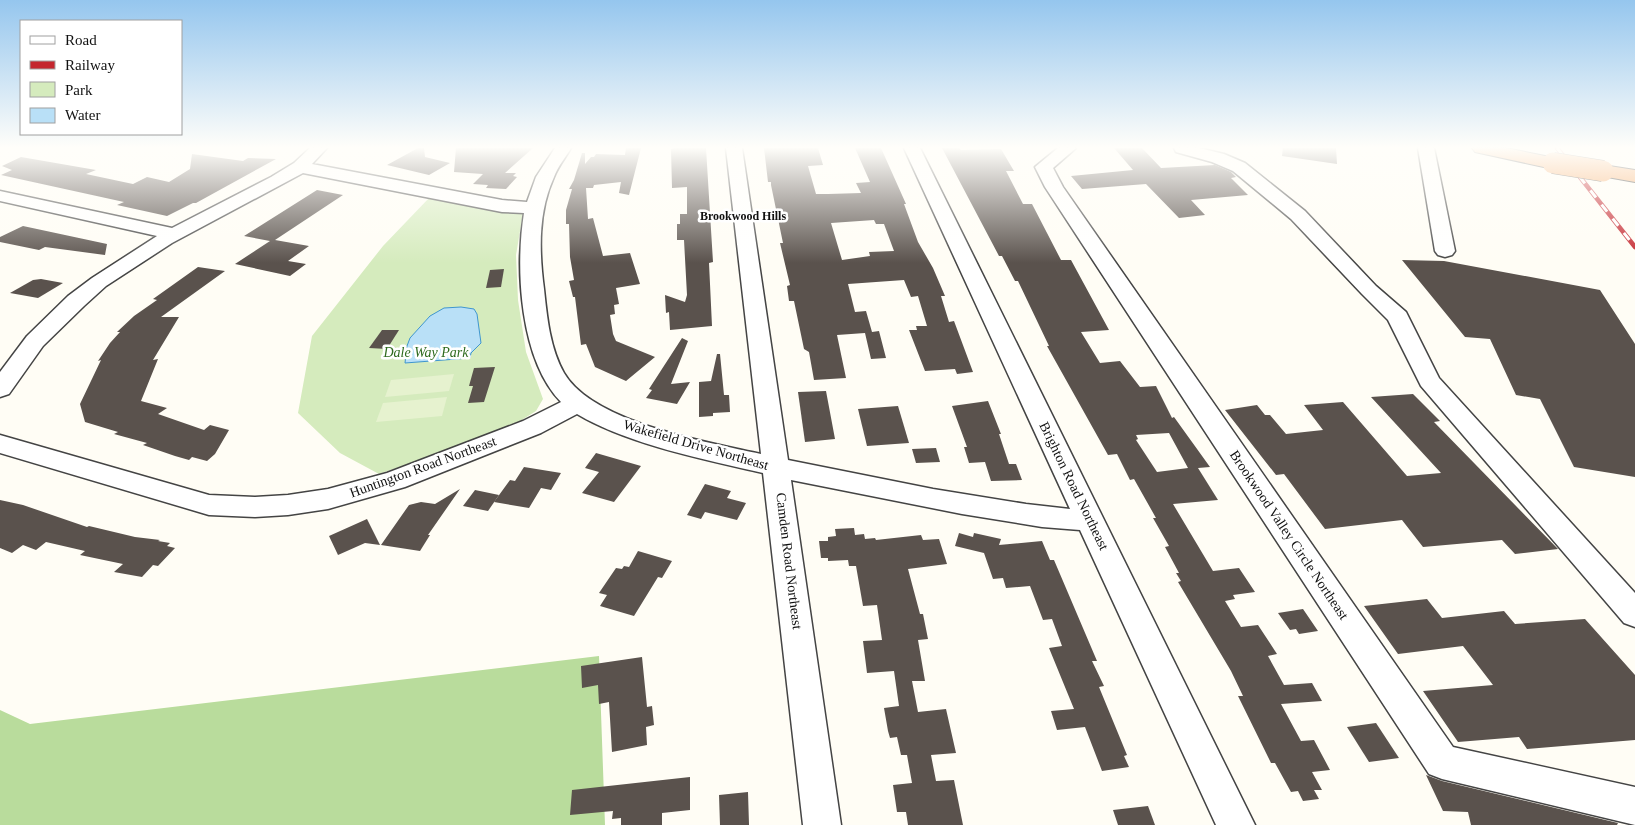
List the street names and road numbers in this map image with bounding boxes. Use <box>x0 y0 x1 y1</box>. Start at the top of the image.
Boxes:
street label: Wakefield Drive Northeast <box>622 417 770 473</box>
street label: Brighton Road Northeast <box>1036 419 1112 553</box>
street label: Huntington Road Northeast <box>348 433 498 501</box>
street label: Brookwood Valley Circle Northeast <box>1227 448 1351 623</box>
street label: Camden Road Northeast <box>773 492 805 630</box>

